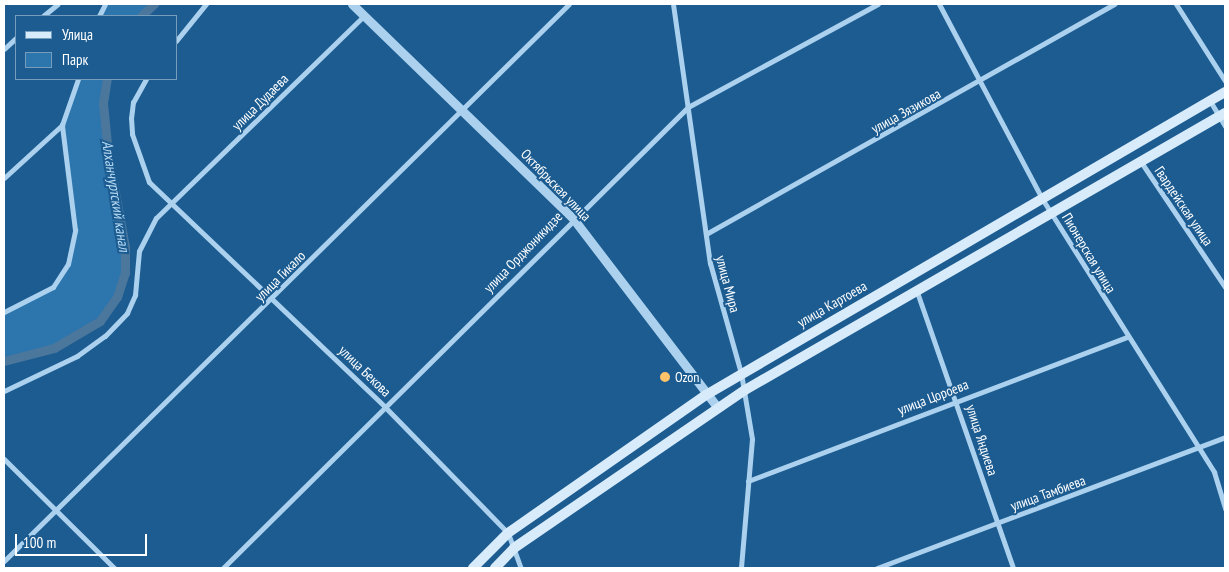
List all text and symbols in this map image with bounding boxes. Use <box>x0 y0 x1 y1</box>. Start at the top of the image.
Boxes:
legend <box>15 15 178 80</box>
text: Улица <box>62 25 93 44</box>
text: Парк <box>62 50 88 69</box>
street label: улица Дудаева <box>228 70 292 134</box>
street label: улица Зязикова <box>868 85 944 137</box>
water label: Алханчуртский канал <box>98 139 134 253</box>
street label: Октябрьская улица <box>518 146 594 224</box>
street label: Гвардейская улица <box>1151 163 1217 249</box>
street label: улица Орджоникидзе <box>480 208 566 296</box>
street label: Пионерская улица <box>1058 210 1120 296</box>
street label: улица Гикало <box>251 247 309 305</box>
street label: улица Мира <box>712 254 744 314</box>
street label: улица Картоева <box>794 277 870 331</box>
street label: улица Бекова <box>335 342 395 400</box>
place label: Ozon <box>675 369 700 385</box>
marker: Ozon <box>659 371 671 383</box>
street label: улица Цороева <box>895 376 971 418</box>
street label: улица Яндиева <box>963 402 1001 478</box>
street label: улица Тамбиева <box>1008 472 1088 514</box>
scale bar <box>18 524 150 556</box>
text: 100 m <box>23 533 56 552</box>

